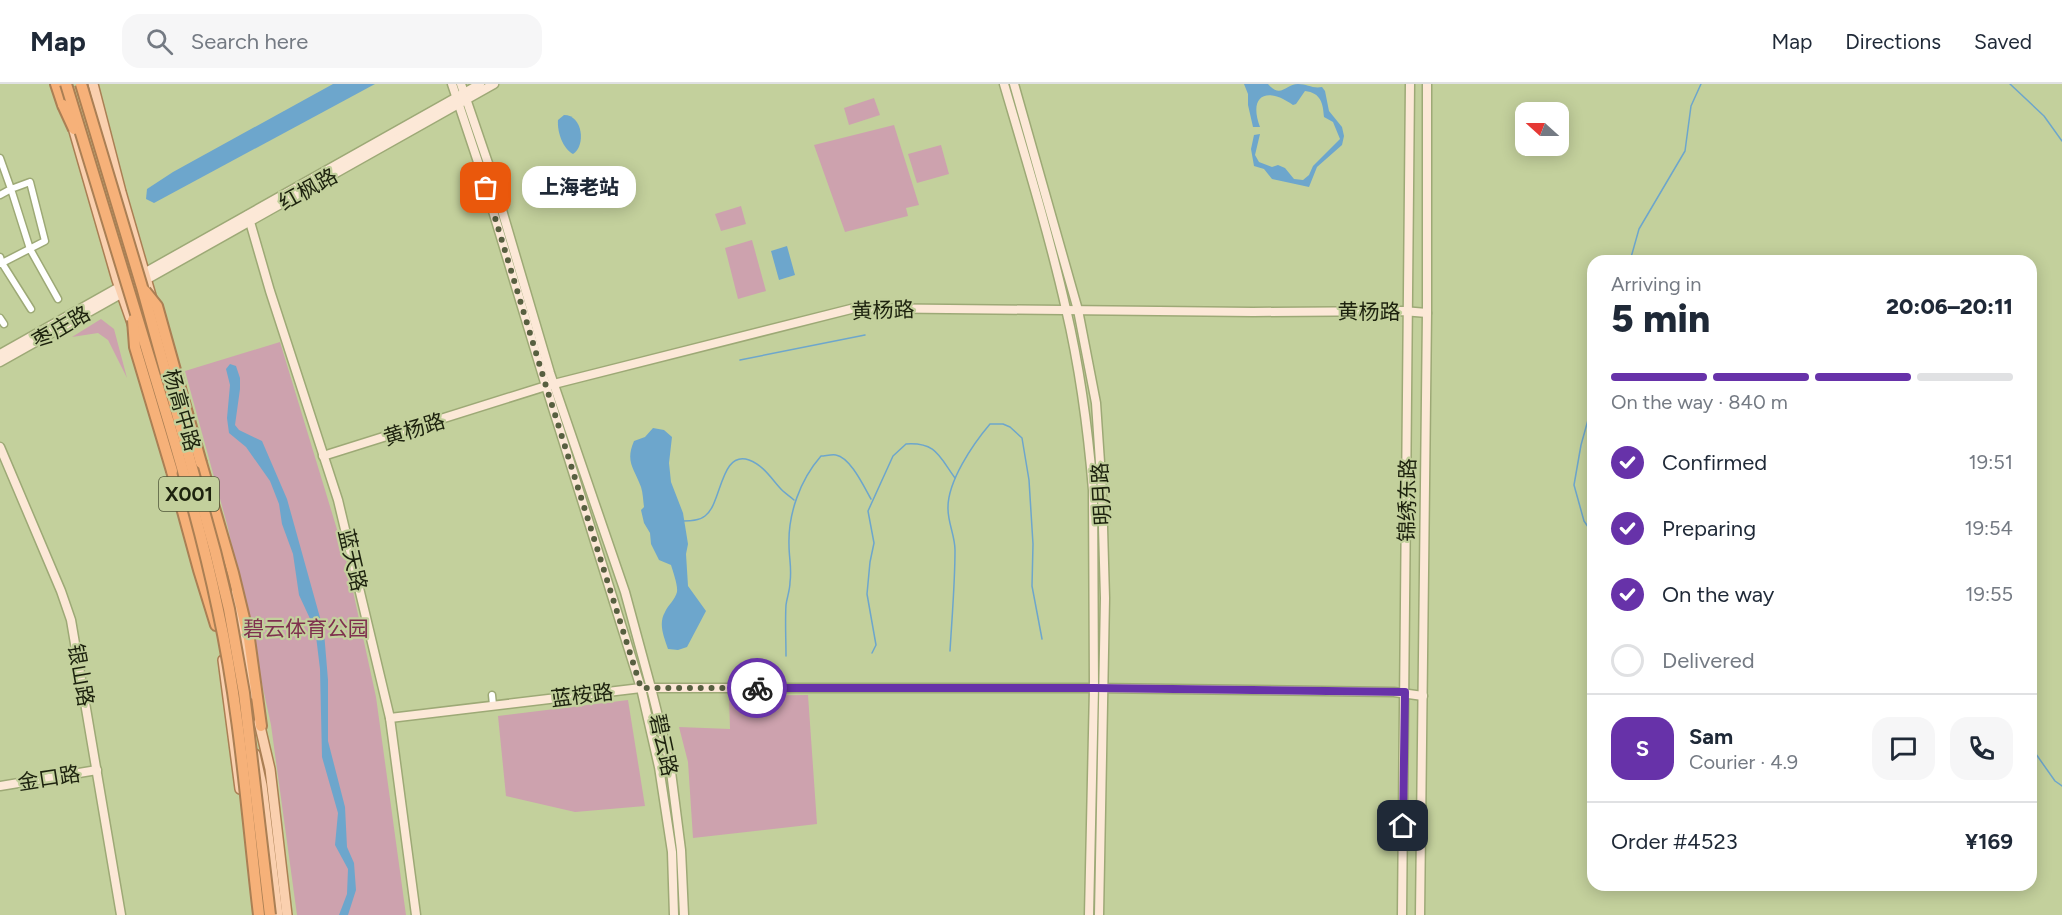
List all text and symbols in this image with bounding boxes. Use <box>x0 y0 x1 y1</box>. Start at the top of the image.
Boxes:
search box <box>122 14 542 68</box>
text: Map <box>30 24 86 58</box>
icon: search <box>143 25 176 58</box>
text: Search here <box>191 28 308 55</box>
text: Map <box>1771 29 1812 54</box>
text: Directions <box>1845 29 1941 54</box>
text: Saved <box>1974 29 2032 54</box>
north arrow <box>1515 102 1569 156</box>
map controls <box>1515 102 1569 156</box>
pin <box>460 162 511 213</box>
street label: 红枫路 <box>274 163 342 215</box>
callout: 上海老站 <box>522 167 636 209</box>
icon: bag <box>469 171 502 204</box>
text: 上海老站 <box>539 175 619 199</box>
text: Arriving in <box>1611 272 1701 296</box>
text: 20:06–20:11 <box>1886 293 2013 320</box>
text: 5 min <box>1611 295 1710 342</box>
street label: 黄杨路 <box>851 296 915 324</box>
street label: 黄杨路 <box>1338 299 1401 324</box>
street label: 枣庄路 <box>27 300 95 354</box>
street label: 杨高中路 <box>158 366 206 454</box>
text: On the way · 840 m <box>1611 390 1788 414</box>
street label: 黄杨路 <box>380 408 448 450</box>
icon: check <box>1611 446 1644 479</box>
text: Confirmed <box>1662 449 1767 476</box>
text: 19:51 <box>1969 450 2013 474</box>
street label: 锦绣东路 <box>1394 458 1420 542</box>
street label: 明月路 <box>1087 462 1115 526</box>
road number: X001 <box>159 477 219 511</box>
icon: check <box>1611 512 1644 545</box>
text: Preparing <box>1662 515 1756 542</box>
text: 19:54 <box>1964 516 2013 540</box>
street label: 蓝天路 <box>334 526 372 594</box>
icon: check <box>1611 578 1644 611</box>
text: On the way <box>1662 581 1774 608</box>
text: 19:55 <box>1965 582 2013 606</box>
park label: 碧云体育公园 <box>243 616 369 641</box>
street label: 银山路 <box>63 642 99 708</box>
text: Delivered <box>1662 647 1755 674</box>
courier <box>727 658 787 718</box>
icon: bike <box>741 672 774 705</box>
street label: 蓝桉路 <box>549 679 615 711</box>
street label: 碧云路 <box>645 712 683 778</box>
button: chat <box>1872 717 1935 780</box>
button: phone <box>1950 717 2013 780</box>
text: Sam <box>1689 723 1733 750</box>
text: S <box>1636 735 1649 762</box>
text: Courier · 4.9 <box>1689 750 1798 774</box>
street label: 金口路 <box>16 761 82 795</box>
pin <box>1377 800 1428 851</box>
icon: home <box>1386 809 1419 842</box>
text: Order #4523 <box>1611 828 1738 855</box>
text: ¥169 <box>1965 828 2013 855</box>

